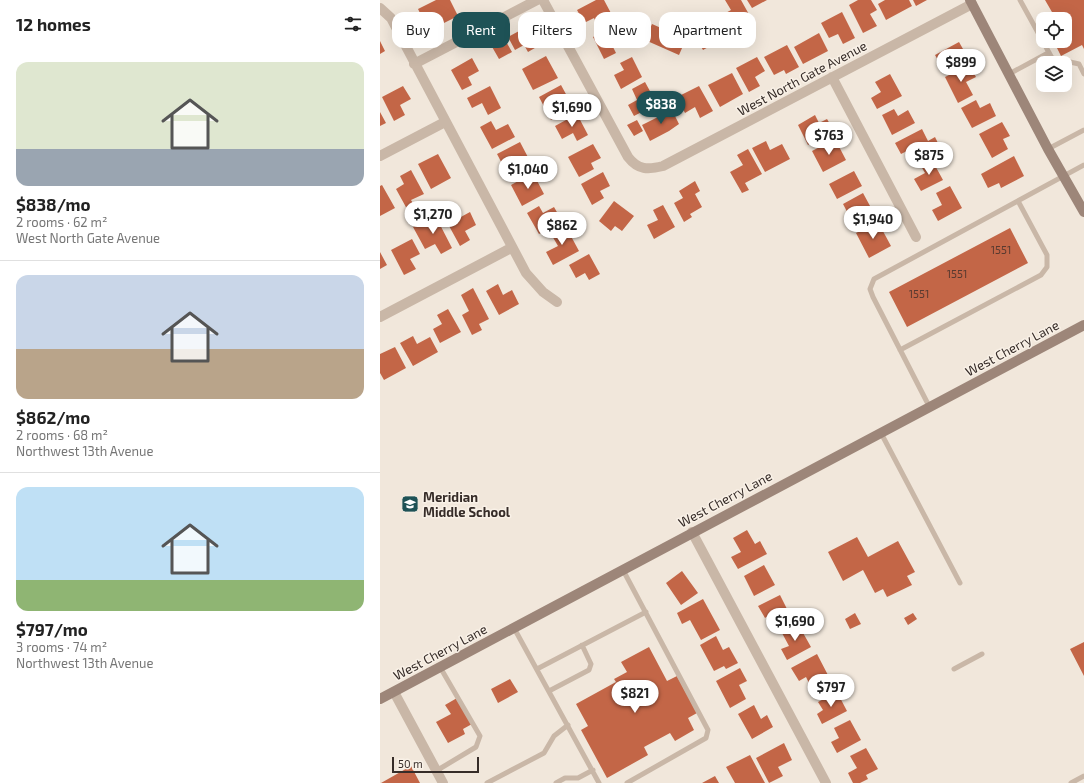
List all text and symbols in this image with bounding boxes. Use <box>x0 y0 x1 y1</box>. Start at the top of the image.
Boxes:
chip: Buy <box>392 12 444 48</box>
chip: Rent <box>452 12 510 48</box>
chip: Filters <box>518 12 586 48</box>
chip: New <box>594 12 651 48</box>
chip: Apartment <box>659 12 756 48</box>
map controls <box>1036 12 1072 92</box>
button: locate <box>1036 12 1072 48</box>
icon: filters <box>342 13 364 35</box>
text: 12 homes <box>16 14 91 34</box>
street label: West North Gate Avenue <box>735 37 869 119</box>
pin: $899 <box>937 49 985 83</box>
text: $899 <box>946 54 976 70</box>
button: layers <box>1036 56 1072 92</box>
icon: home <box>154 88 226 160</box>
pin: $838 <box>637 91 685 125</box>
pin: $1,690 <box>539 94 605 128</box>
text: $838 <box>645 96 677 112</box>
text: $1,690 <box>552 99 592 115</box>
pin: $763 <box>805 122 853 156</box>
text: $763 <box>814 127 844 143</box>
pin: $875 <box>905 142 953 176</box>
text: $875 <box>914 147 944 163</box>
pin: $1,040 <box>495 156 561 190</box>
text: $1,040 <box>508 161 549 177</box>
text: $838/mo <box>16 194 91 214</box>
pin: $1,270 <box>400 201 466 235</box>
text: $1,270 <box>414 206 452 222</box>
pin: $1,940 <box>840 206 906 240</box>
text: $1,940 <box>853 211 893 227</box>
pin: $862 <box>538 212 586 246</box>
text: 2 rooms · 62 m² <box>16 214 107 230</box>
text: $862 <box>547 217 577 233</box>
text: West North Gate Avenue <box>16 230 160 246</box>
house number: 1551 <box>991 243 1011 256</box>
house number: 1551 <box>947 267 967 280</box>
house number: 1551 <box>909 287 929 300</box>
icon: home <box>154 301 226 373</box>
street label: West Cherry Lane <box>962 317 1062 379</box>
text: $862/mo <box>16 407 90 427</box>
text: 2 rooms · 68 m² <box>16 427 108 443</box>
text: Northwest 13th Avenue <box>16 443 153 459</box>
street label: West Cherry Lane <box>675 468 775 530</box>
place label: Meridian Middle School <box>423 489 511 520</box>
school or university icon: Meridian Middle School <box>400 494 420 514</box>
icon: home <box>154 513 226 585</box>
pin: $1,690 <box>762 608 828 642</box>
text: $1,690 <box>775 613 815 629</box>
text: $797/mo <box>16 619 88 639</box>
street label: West Cherry Lane <box>390 621 490 683</box>
text: 3 rooms · 74 m² <box>16 639 107 655</box>
text: Northwest 13th Avenue <box>16 655 153 671</box>
pin: $797 <box>807 674 855 708</box>
text: $797 <box>817 679 845 695</box>
pin: $821 <box>611 680 659 714</box>
text: $821 <box>621 685 649 701</box>
scale bar <box>392 755 479 774</box>
text: 50 m <box>398 757 423 770</box>

